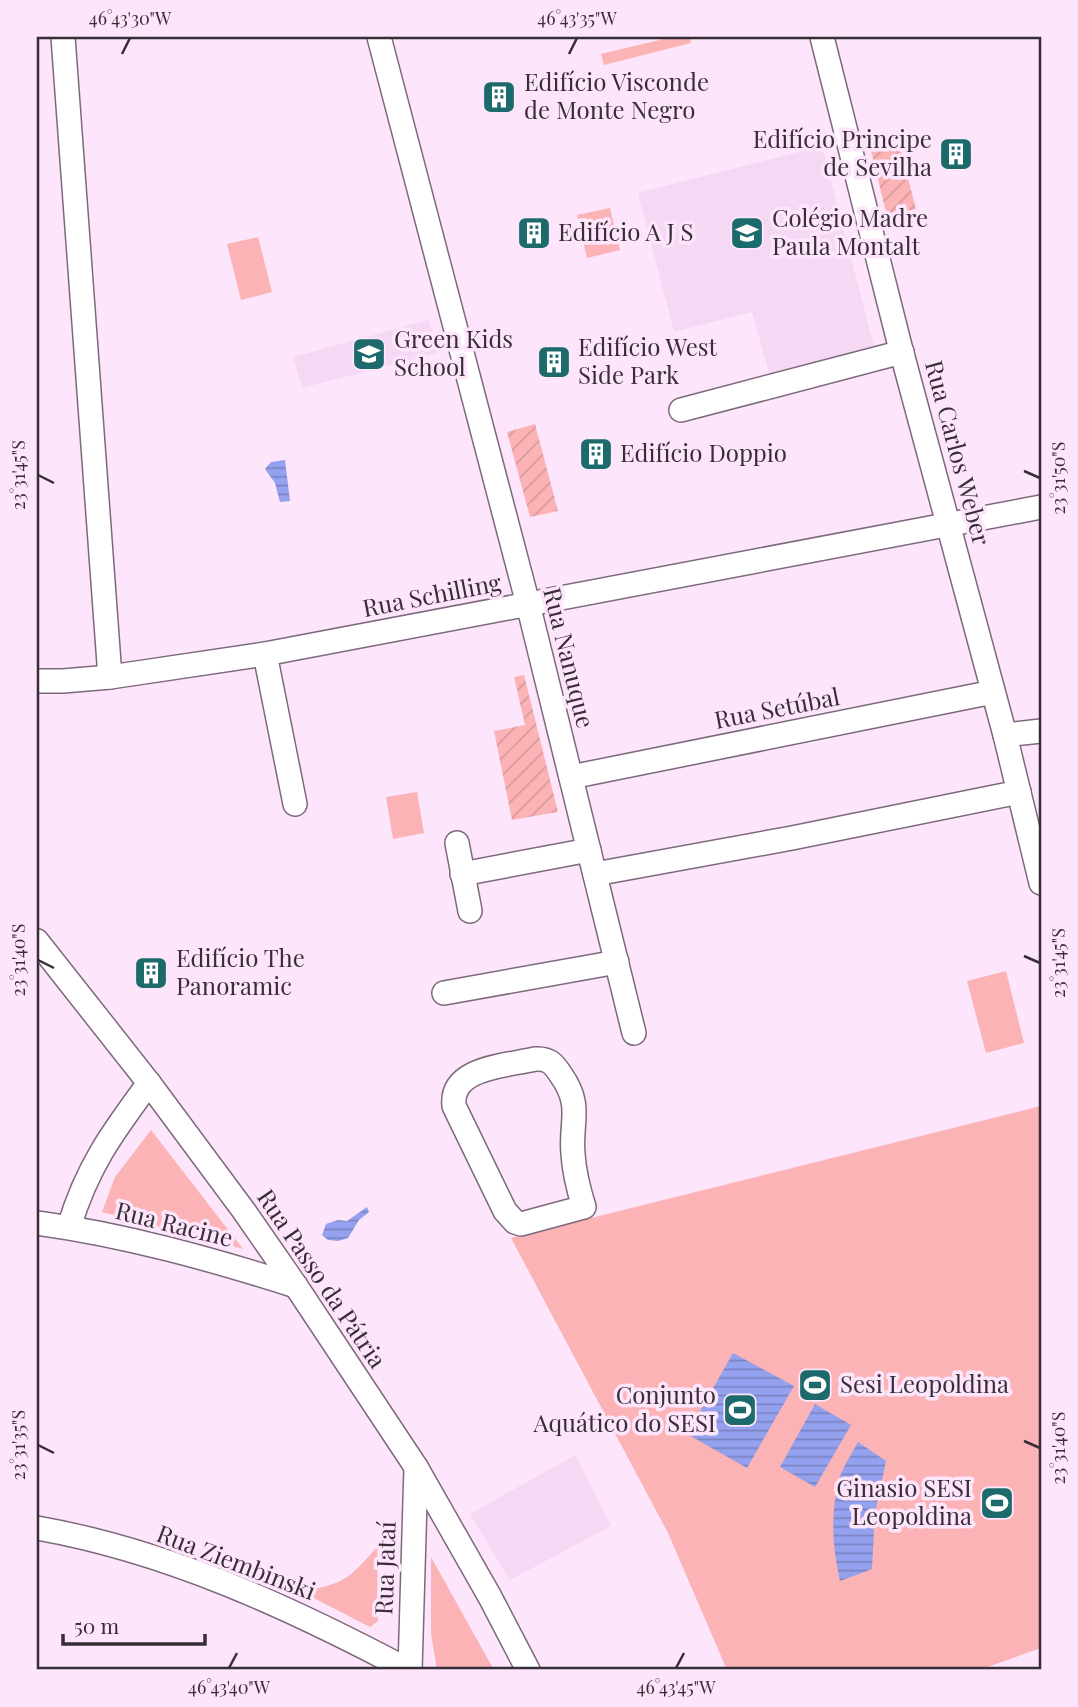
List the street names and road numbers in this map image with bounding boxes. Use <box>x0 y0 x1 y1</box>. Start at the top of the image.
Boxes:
street label: Rua Carlos Weber <box>919 357 999 549</box>
street label: Rua Schilling <box>360 565 504 623</box>
street label: Rua Nanuque <box>537 584 603 731</box>
street label: Rua Setúbal <box>711 679 842 735</box>
street label: Rua Passo da Pátria <box>251 1182 394 1374</box>
street label: Rua Racine <box>112 1193 236 1253</box>
street label: Rua Ziembinski <box>153 1516 321 1606</box>
street label: Rua Jataí <box>366 1520 402 1615</box>

